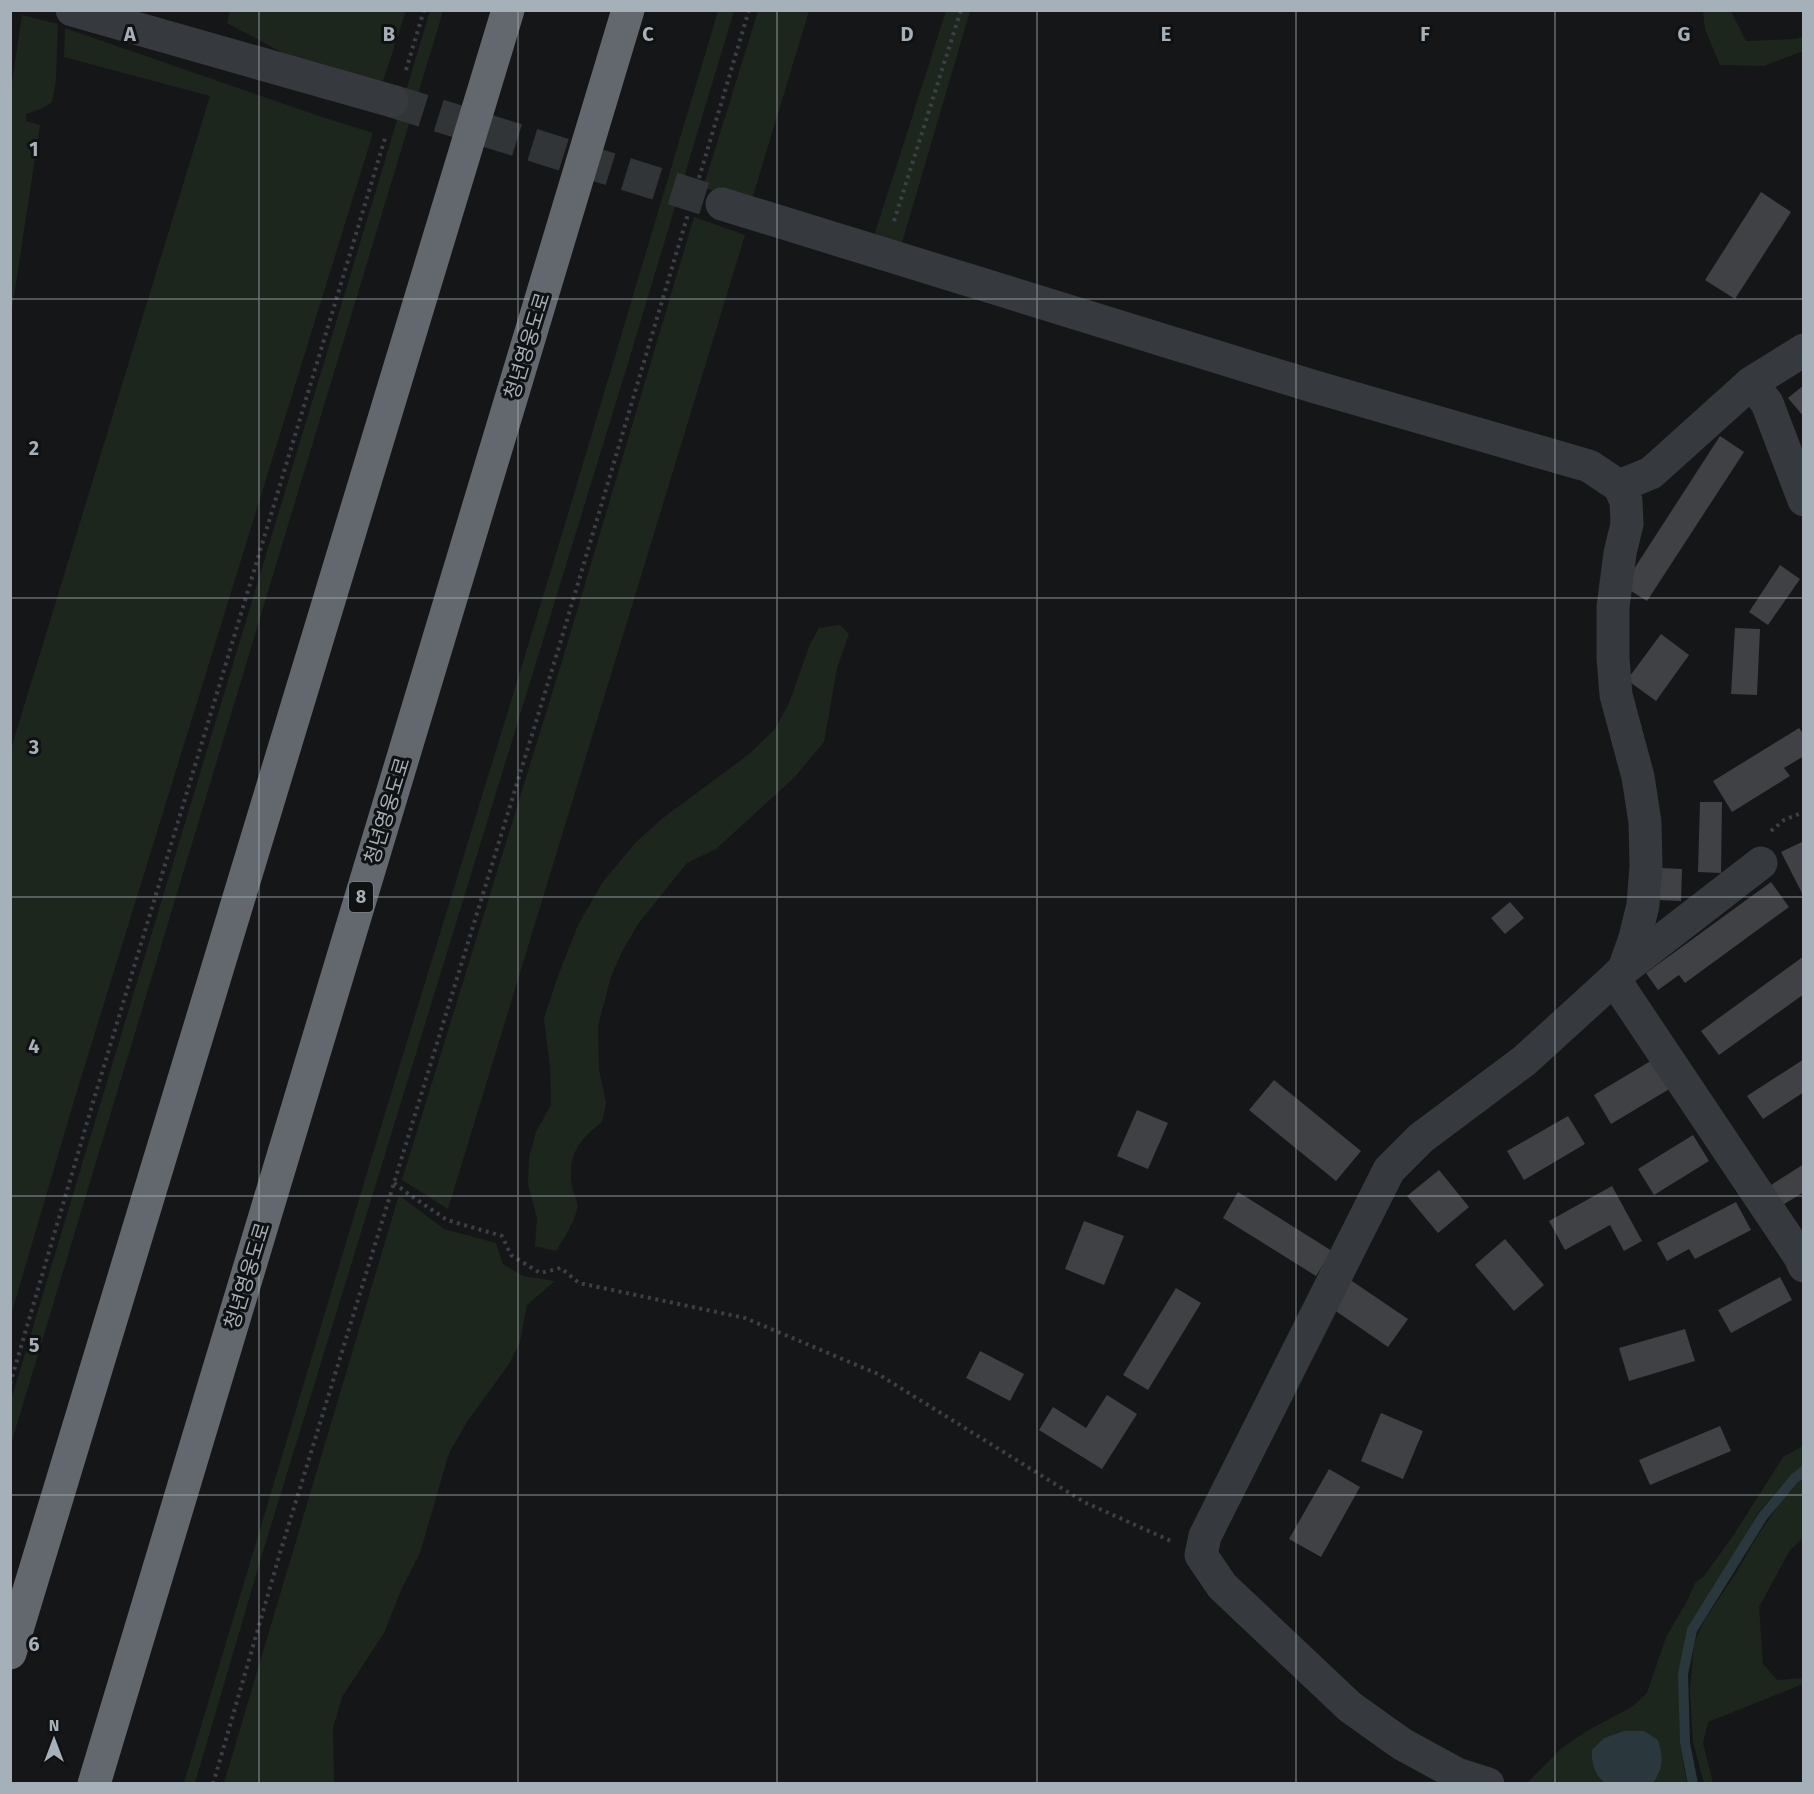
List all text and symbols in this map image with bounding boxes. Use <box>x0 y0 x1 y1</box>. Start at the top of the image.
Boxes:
text: A <box>123 22 137 46</box>
text: B <box>383 22 395 46</box>
text: C <box>642 22 654 46</box>
text: D <box>900 22 914 46</box>
text: E <box>1161 22 1171 46</box>
text: F <box>1420 22 1430 46</box>
text: G <box>1678 22 1690 46</box>
text: 1 <box>29 137 39 161</box>
street label: 청년영웅도로 <box>499 290 555 402</box>
text: 2 <box>29 436 39 460</box>
text: 3 <box>28 735 39 759</box>
street label: 청년영웅도로 <box>359 755 415 867</box>
road number: 8 <box>349 882 373 912</box>
text: 4 <box>28 1034 40 1058</box>
street label: 청년영웅도로 <box>219 1220 275 1332</box>
text: 5 <box>29 1333 40 1357</box>
text: 6 <box>28 1632 40 1656</box>
north arrow <box>24 1710 84 1770</box>
text: N <box>49 1716 59 1735</box>

